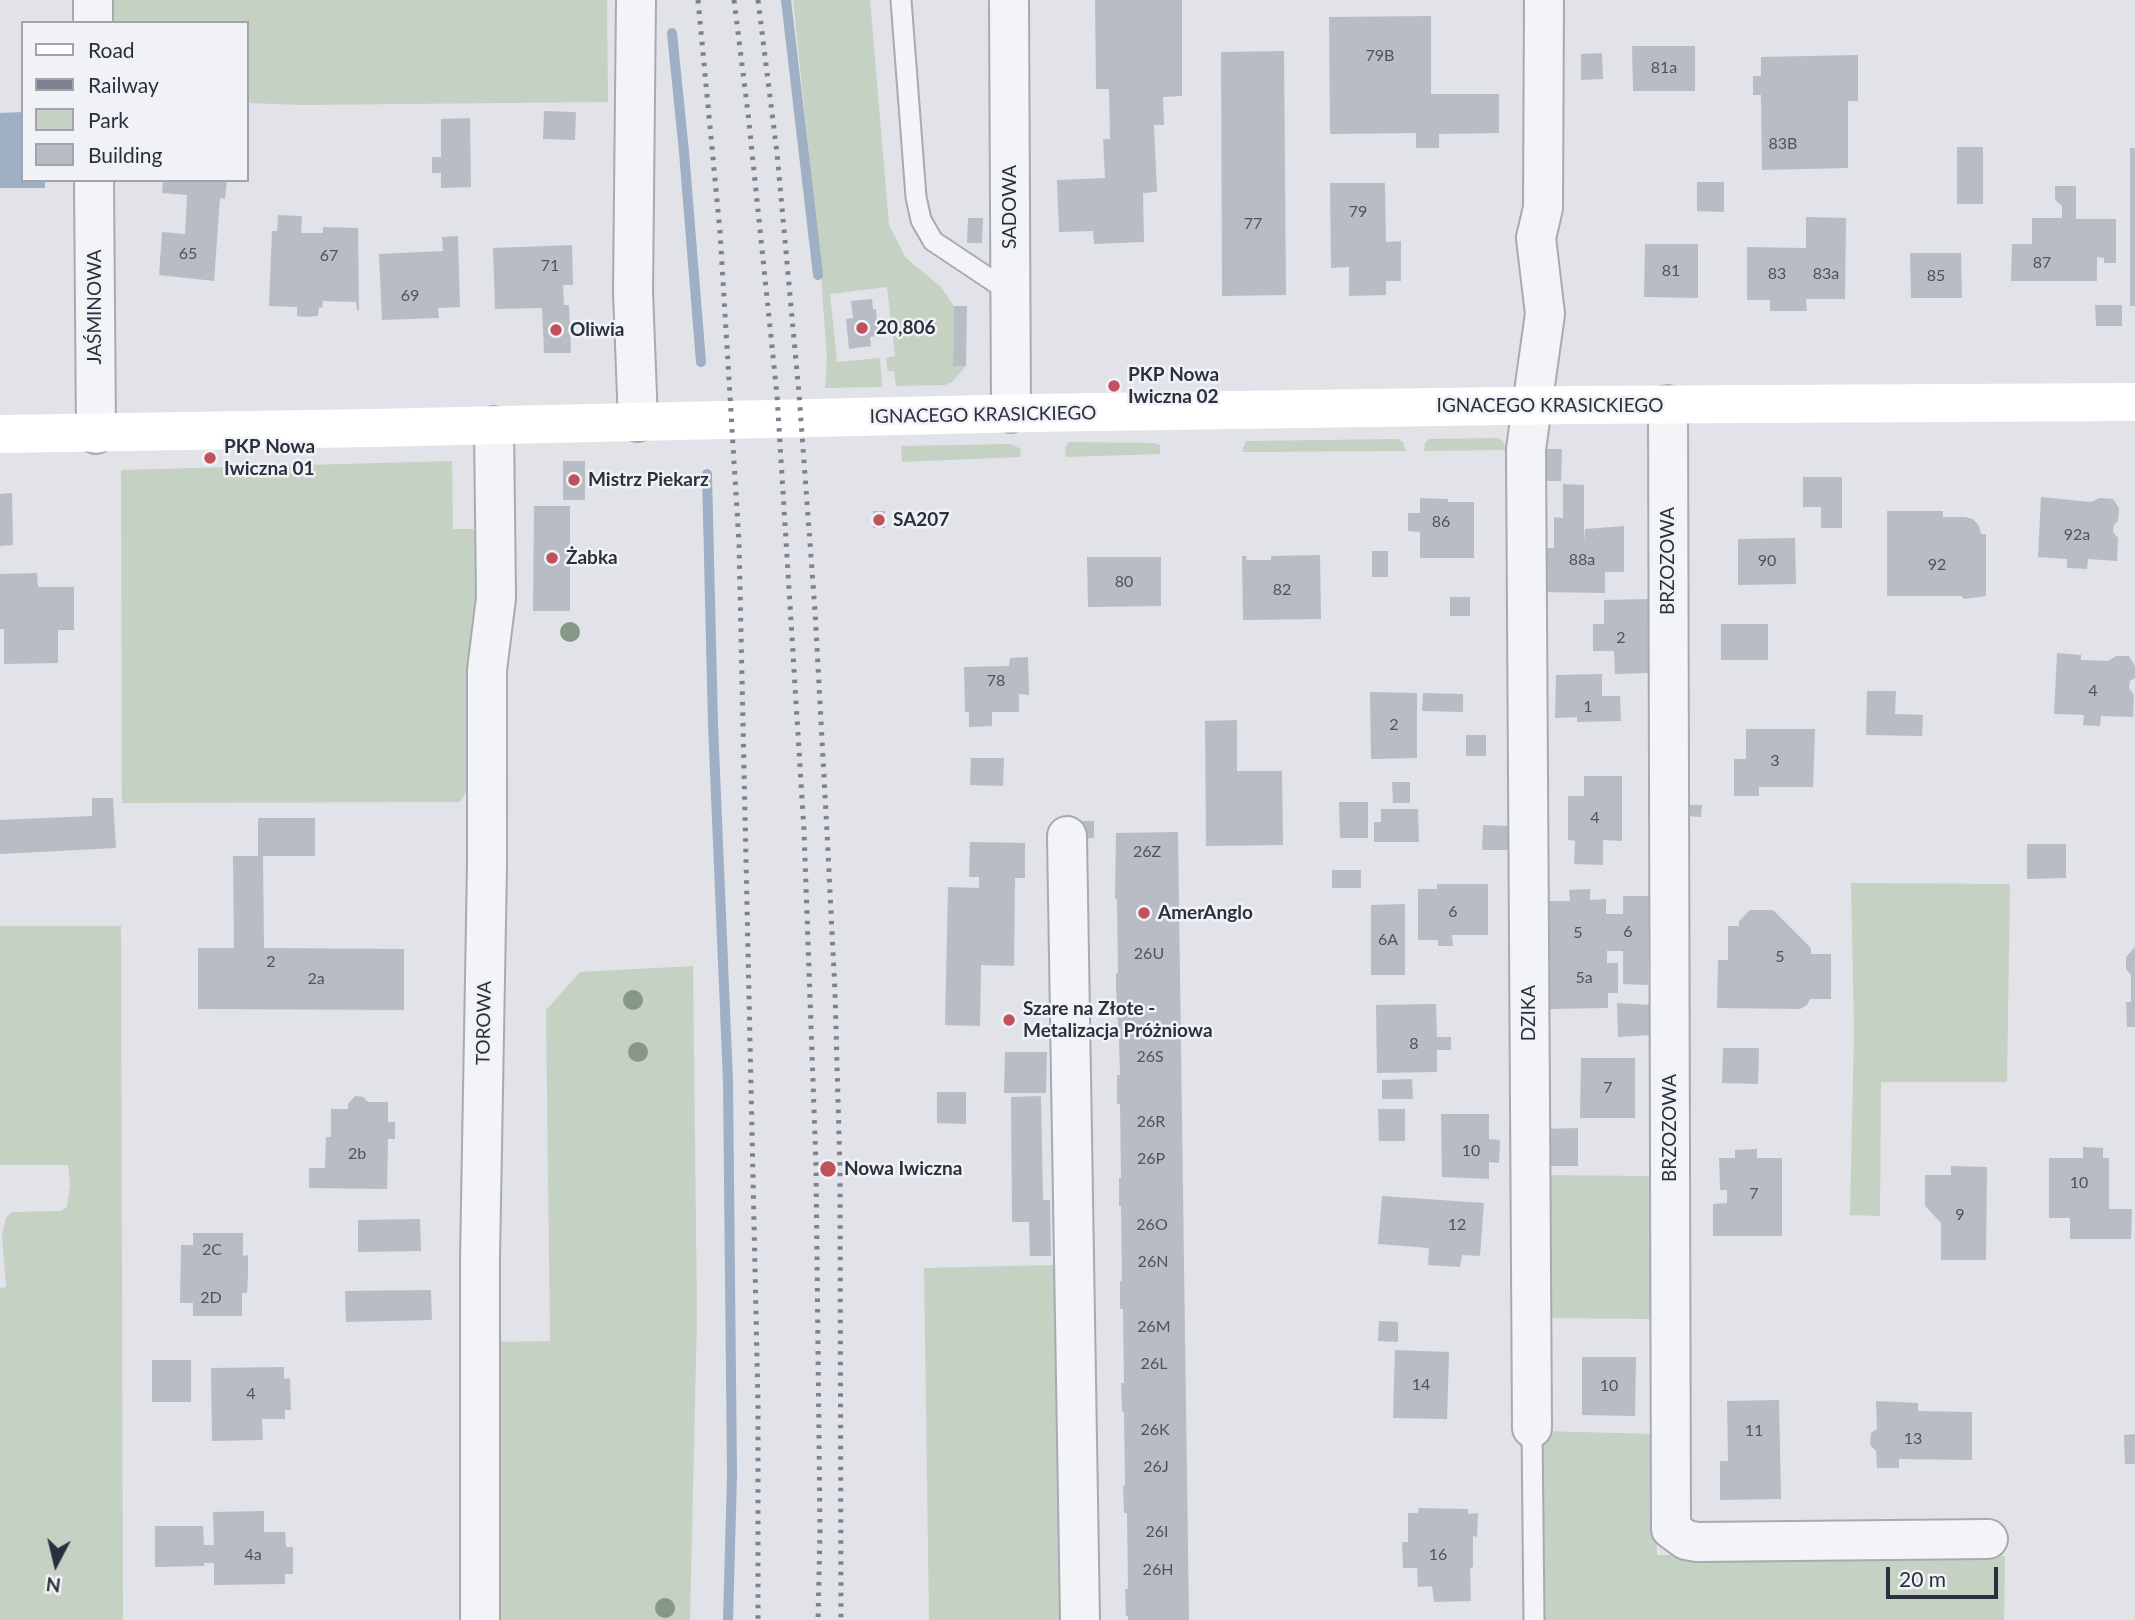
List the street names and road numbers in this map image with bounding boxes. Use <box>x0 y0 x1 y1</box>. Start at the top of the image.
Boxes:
street label: SADOWA <box>999 165 1021 249</box>
street label: JAŚMINOWA <box>84 249 106 365</box>
street label: IGNACEGO KRASICKIEGO <box>1437 395 1663 417</box>
street label: IGNACEGO KRASICKIEGO <box>869 402 1097 428</box>
street label: BRZOZOWA <box>1657 507 1679 615</box>
street label: TOROWA <box>472 981 496 1065</box>
street label: DZIKA <box>1518 985 1540 1041</box>
street label: BRZOZOWA <box>1659 1074 1681 1182</box>

